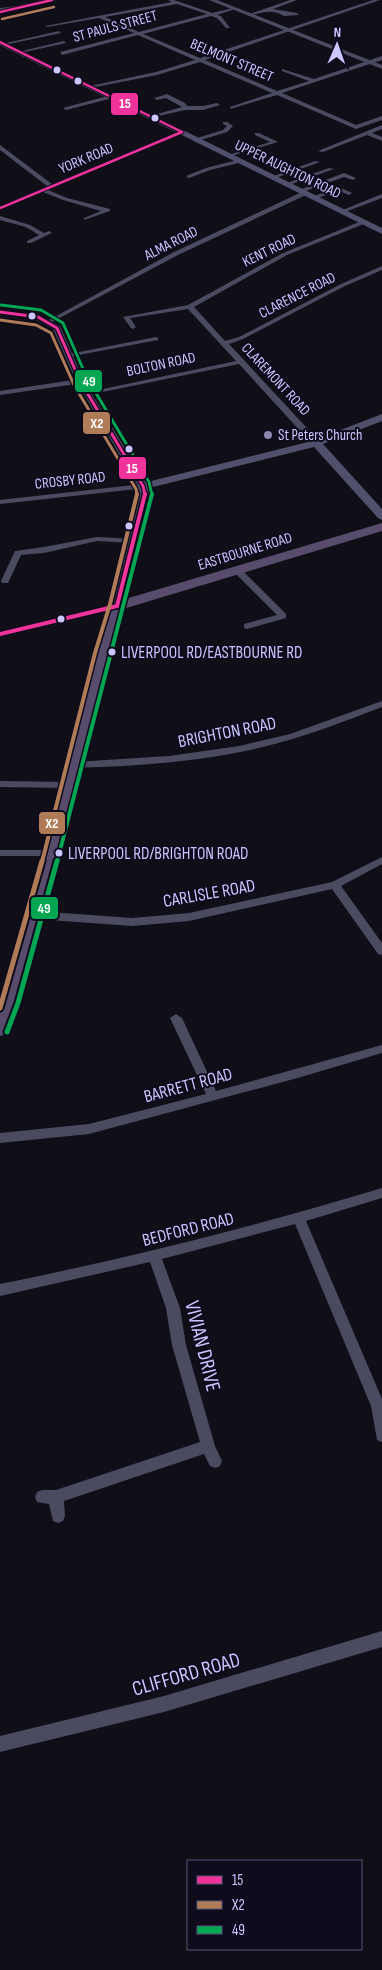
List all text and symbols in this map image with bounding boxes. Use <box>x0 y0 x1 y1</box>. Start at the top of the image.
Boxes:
street label: ST PAULS STREET <box>71 6 159 47</box>
north arrow <box>312 20 362 70</box>
text: N <box>333 24 341 41</box>
street label: BELMONT STREET <box>187 34 276 87</box>
unlabelled marker <box>52 65 62 75</box>
unlabelled marker <box>73 76 83 86</box>
line badge: 15 <box>110 92 139 116</box>
text: 15 <box>119 95 131 112</box>
unlabelled marker <box>150 113 160 123</box>
street label: UPPER AUGHTON ROAD <box>232 136 344 203</box>
street label: YORK ROAD <box>56 138 116 178</box>
street label: ALMA ROAD <box>140 222 201 265</box>
street label: KENT ROAD <box>239 229 299 271</box>
street label: CLARENCE ROAD <box>256 268 339 323</box>
unlabelled marker <box>27 311 37 321</box>
street label: CLAREMONT ROAD <box>237 339 314 420</box>
street label: BOLTON ROAD <box>125 348 197 381</box>
line badge: 49 <box>74 369 103 393</box>
text: 49 <box>82 373 96 390</box>
line badge: X2 <box>82 411 111 435</box>
text: X2 <box>90 415 103 432</box>
place label: St Peters Church <box>278 426 362 445</box>
marker: St Peters Church <box>262 429 274 441</box>
unlabelled marker <box>124 444 134 454</box>
line badge: 15 <box>118 456 147 480</box>
text: 15 <box>126 460 138 477</box>
street label: CROSBY ROAD <box>34 467 106 494</box>
unlabelled marker <box>124 521 134 531</box>
street label: EASTBOURNE ROAD <box>196 528 295 575</box>
unlabelled marker <box>56 614 66 624</box>
place label: LIVERPOOL RD/EASTBOURNE RD <box>121 643 302 663</box>
marker: LIVERPOOL RD/EASTBOURNE RD <box>107 647 117 657</box>
street label: BRIGHTON ROAD <box>176 713 278 752</box>
line badge: X2 <box>38 811 66 835</box>
text: X2 <box>45 815 58 832</box>
place label: LIVERPOOL RD/BRIGHTON ROAD <box>68 844 248 864</box>
marker: LIVERPOOL RD/BRIGHTON ROAD <box>54 848 64 858</box>
street label: CARLISLE ROAD <box>161 875 257 912</box>
line badge: 49 <box>30 896 59 920</box>
text: 49 <box>37 900 51 917</box>
street label: BARRETT ROAD <box>142 1064 235 1107</box>
street label: BEDFORD ROAD <box>140 1208 236 1251</box>
street label: VIVIAN DRIVE <box>179 1298 226 1394</box>
street label: CLIFFORD ROAD <box>129 1647 243 1702</box>
legend <box>187 1860 362 1950</box>
text: 15 <box>232 1871 243 1890</box>
text: X2 <box>231 1896 245 1915</box>
text: 49 <box>232 1921 245 1940</box>

